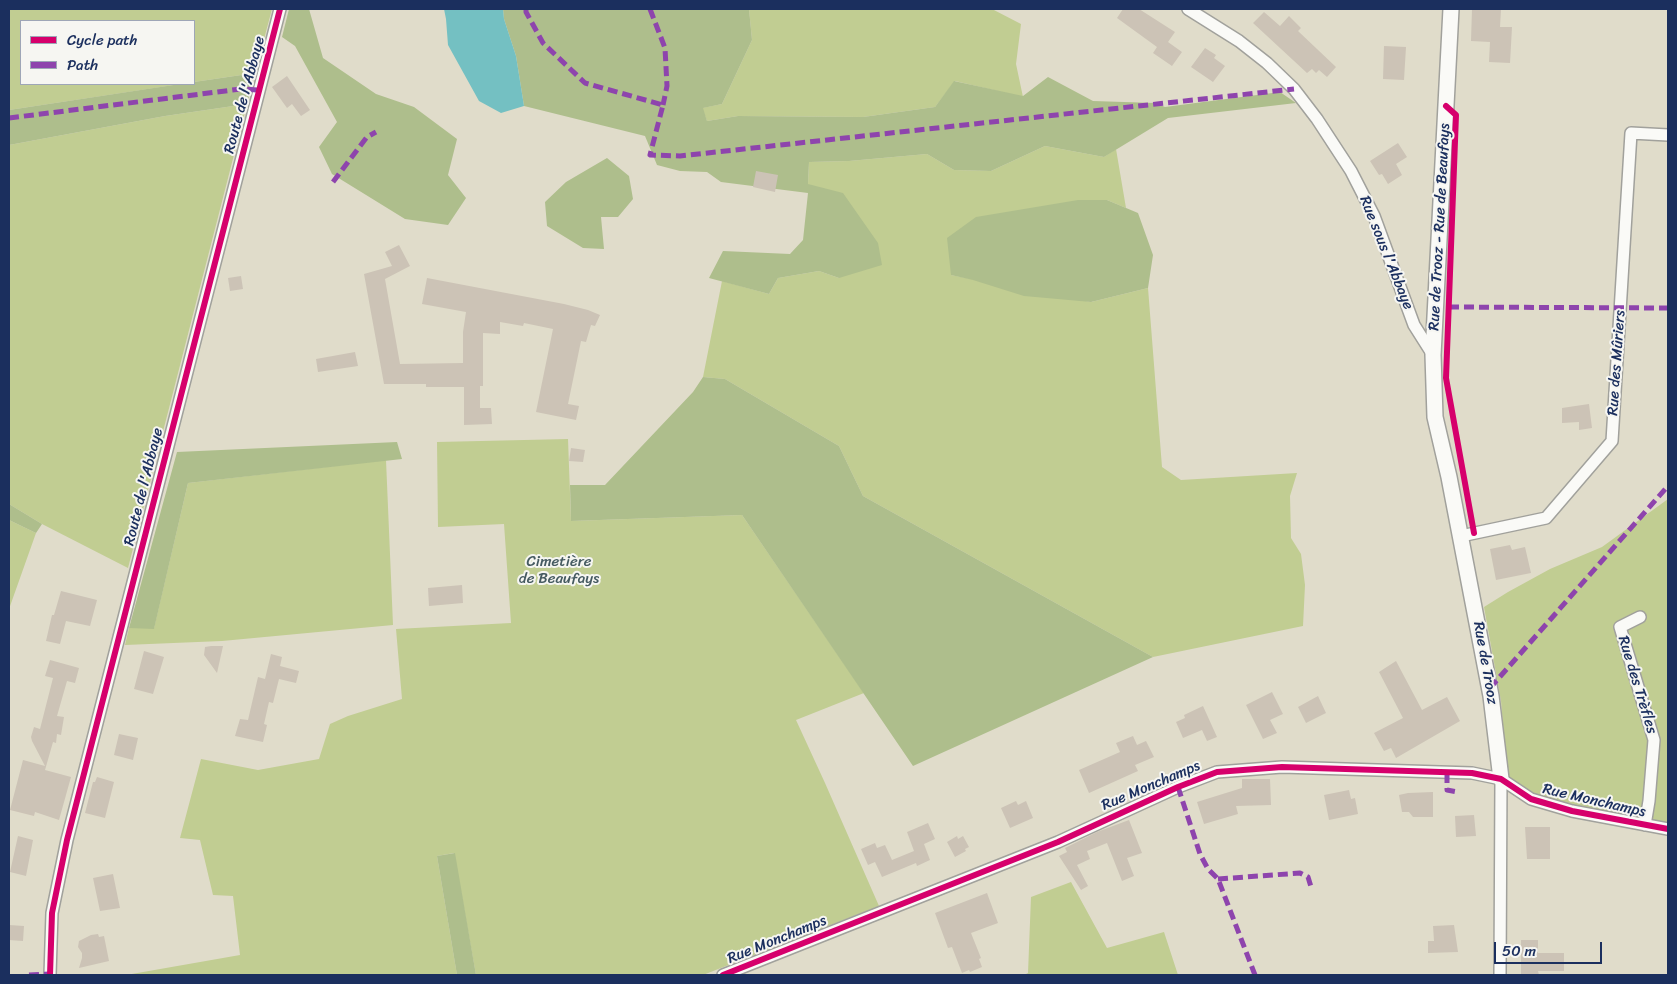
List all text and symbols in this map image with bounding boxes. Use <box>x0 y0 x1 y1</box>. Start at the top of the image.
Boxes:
legend <box>20 20 195 85</box>
text: Cycle path <box>67 27 137 53</box>
street label: Route de l'Abbaye <box>221 34 269 156</box>
text: Path <box>67 52 98 78</box>
street label: Rue de Trooz - Rue de Beaufays <box>1426 123 1454 331</box>
street label: Rue sous l'Abbaye <box>1355 194 1417 312</box>
street label: Rue des Mûriers <box>1604 310 1630 416</box>
street label: Route de l'Abbaye <box>121 426 167 548</box>
park label: Cimetière de Beaufays <box>519 553 599 588</box>
street label: Rue de Trooz <box>1469 620 1501 706</box>
street label: Rue des Trèfles <box>1614 634 1660 736</box>
street label: Rue Monchamps <box>1099 757 1203 815</box>
street label: Rue Monchamps <box>1541 780 1647 822</box>
street label: Rue Monchamps <box>725 912 829 968</box>
scale bar <box>1497 932 1604 964</box>
text: 50 m <box>1502 938 1536 964</box>

